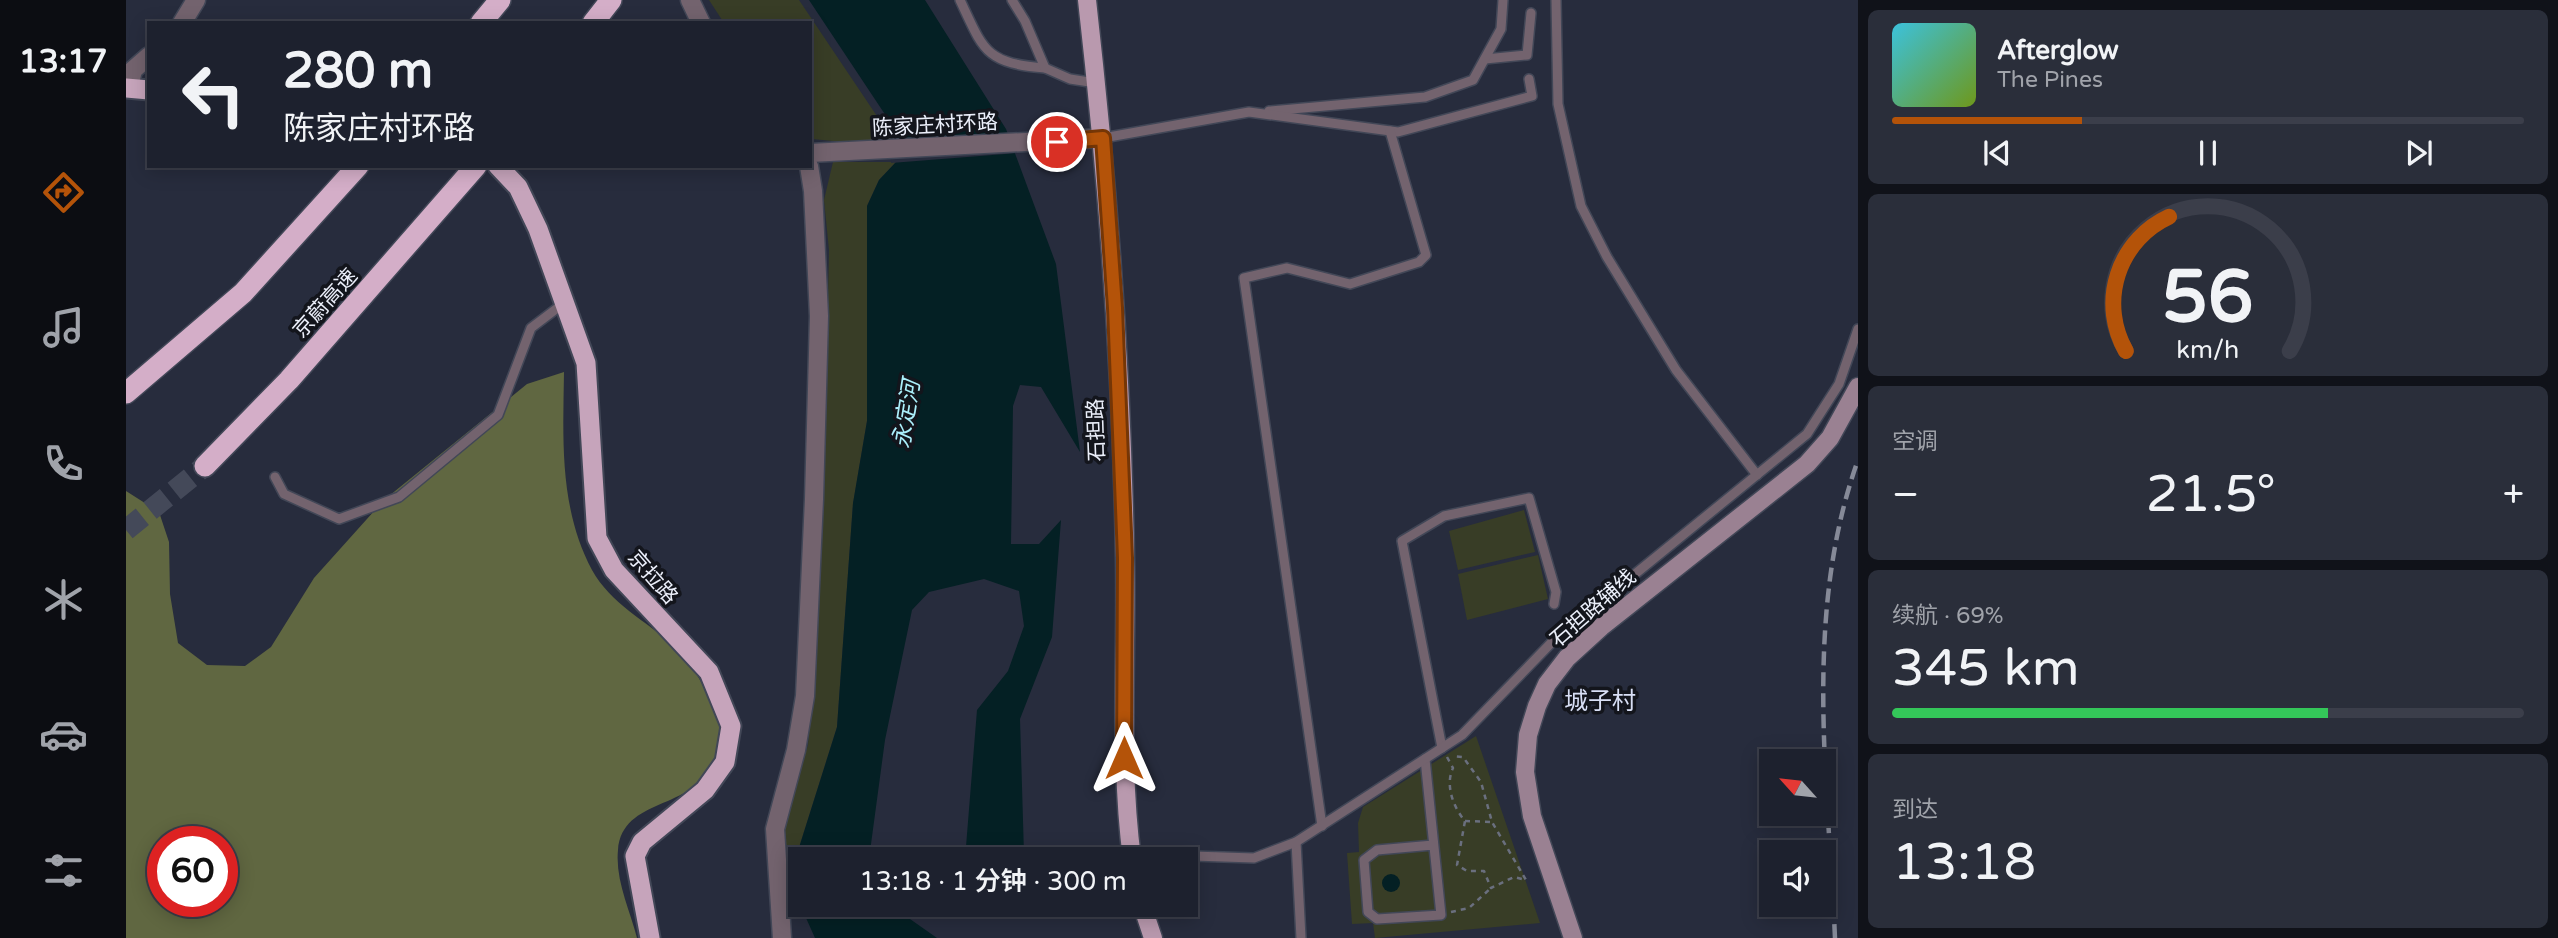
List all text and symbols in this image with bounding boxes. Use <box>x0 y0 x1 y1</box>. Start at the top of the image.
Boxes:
text: Afterglow <box>1997 35 2119 66</box>
text: 280 m <box>283 42 433 101</box>
text: 13:17 <box>19 43 107 81</box>
icon: left <box>168 49 259 140</box>
text: The Pines <box>1997 66 2103 94</box>
text: 陈家庄村环路 <box>283 110 475 148</box>
street label: 陈家庄村环路 <box>871 110 999 141</box>
pin <box>1027 112 1087 172</box>
icon: arrive <box>1038 123 1076 161</box>
icon: previous <box>1978 134 2016 172</box>
icon: pause <box>2189 134 2227 172</box>
icon: next <box>2400 134 2438 172</box>
icon: directions <box>39 168 88 217</box>
text: 56 <box>2162 254 2254 342</box>
street label: 京蔚高速 <box>288 264 363 343</box>
icon: music <box>39 303 88 352</box>
text: km/h <box>2177 335 2239 365</box>
water label: 永定河 <box>888 374 927 450</box>
street label: 石担路 <box>1083 398 1110 462</box>
text: 空调 <box>1892 428 1938 456</box>
icon: phone <box>39 439 88 488</box>
text: 21.5° <box>2146 463 2276 526</box>
text: − <box>1892 472 1919 518</box>
text: + <box>2503 472 2524 518</box>
street label: 京拉路 <box>623 545 683 609</box>
street label: 石担路辅线 <box>1546 565 1641 652</box>
icon: climate <box>39 575 88 624</box>
text: 续航 · 69% <box>1892 602 2004 630</box>
text: 345 km <box>1892 637 2080 700</box>
district label: 城子村 <box>1564 687 1636 716</box>
icon: car <box>39 710 88 759</box>
position arrow <box>1087 721 1161 795</box>
north arrow <box>1759 749 1836 826</box>
map controls <box>1759 749 1836 917</box>
text: 到达 <box>1892 796 1938 824</box>
speed limit sign: 60 <box>147 826 238 917</box>
text: 13:18 <box>1892 831 2036 894</box>
button: sound <box>1759 840 1836 917</box>
icon: filters <box>39 846 88 895</box>
text: 13:18 · 1 分钟 · 300 m <box>859 866 1127 897</box>

